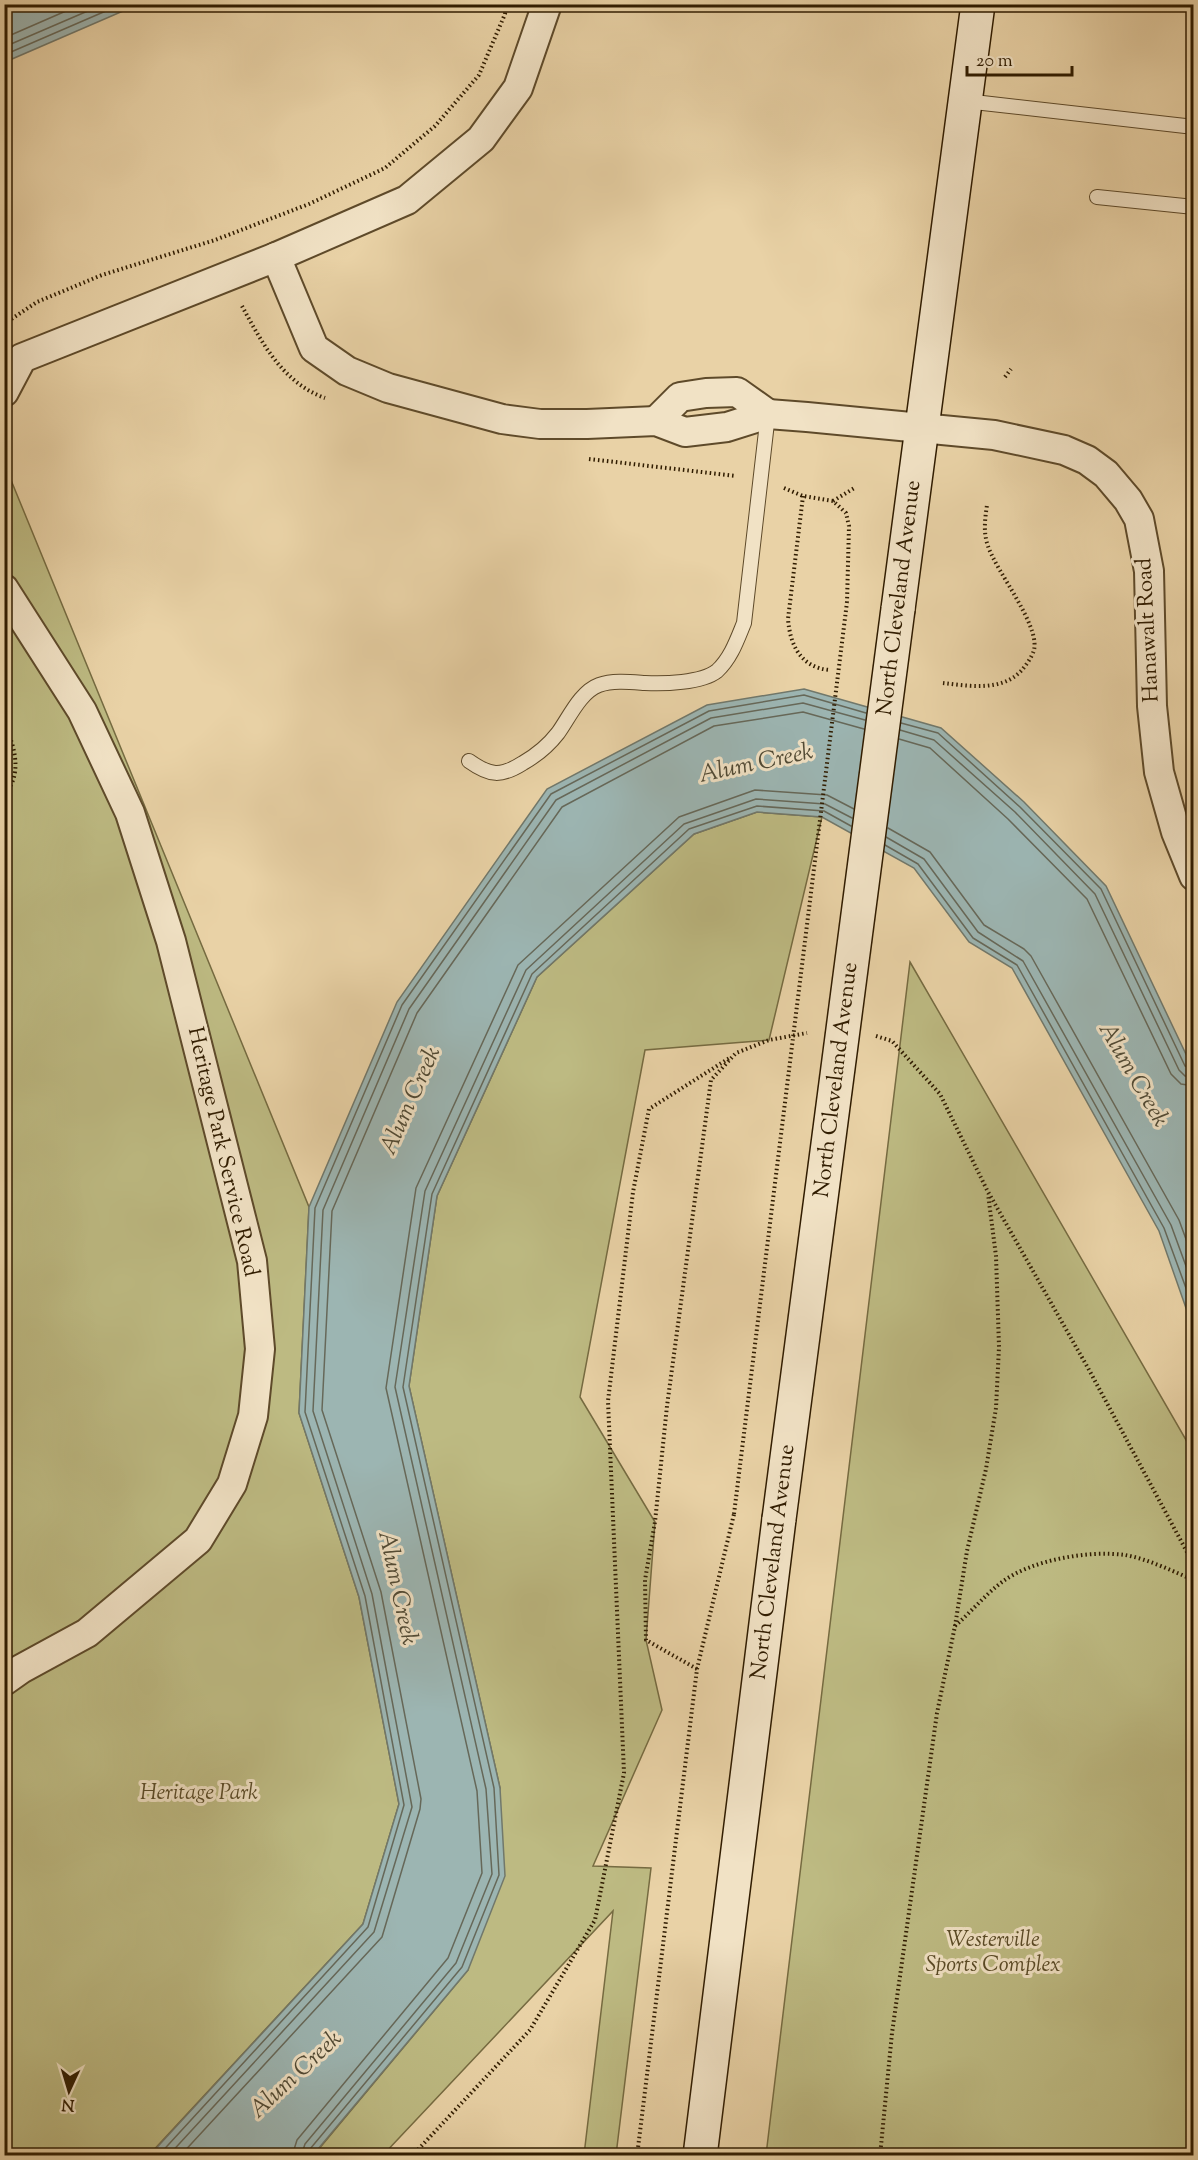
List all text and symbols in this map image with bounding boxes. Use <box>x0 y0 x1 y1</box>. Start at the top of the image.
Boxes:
scale bar <box>967 39 1072 77</box>
text: 20 m <box>976 49 1013 75</box>
street label: North Cleveland Avenue <box>870 478 930 718</box>
street label: Hanawalt Road <box>1129 557 1169 703</box>
water label: Alum Creek <box>696 735 816 793</box>
street label: North Cleveland Avenue <box>807 960 867 1200</box>
water label: Alum Creek <box>1089 1016 1177 1134</box>
street label: Heritage Park Service Road <box>178 1024 266 1280</box>
water label: Alum Creek <box>372 1041 450 1161</box>
street label: North Cleveland Avenue <box>744 1442 804 1682</box>
water label: Alum Creek <box>368 1528 426 1648</box>
park label: Heritage Park <box>140 1778 258 1810</box>
park label: Westerville Sports Complex <box>925 1925 1061 1982</box>
water label: Alum Creek <box>242 2023 350 2127</box>
north arrow <box>39 2061 99 2121</box>
text: N <box>61 2092 75 2115</box>

